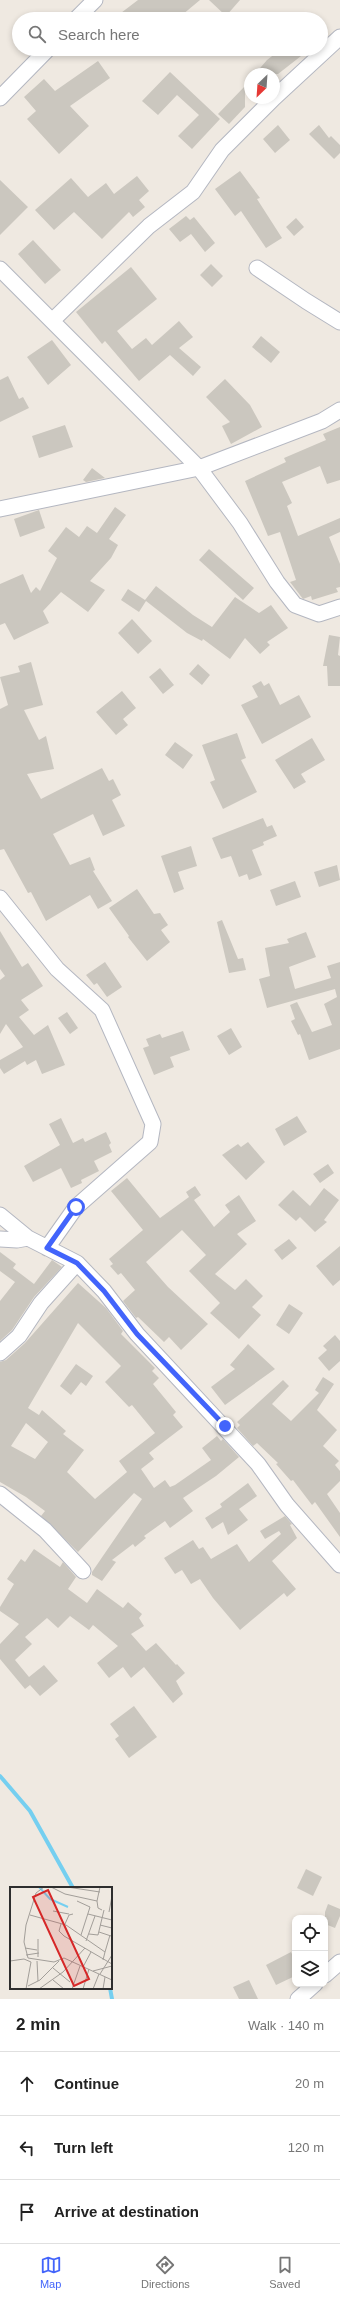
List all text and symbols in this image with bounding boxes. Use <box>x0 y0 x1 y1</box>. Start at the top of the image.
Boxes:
search box <box>12 12 328 56</box>
icon: search <box>26 23 48 45</box>
text: Search here <box>58 26 140 43</box>
north arrow <box>244 68 280 104</box>
route start <box>67 1198 85 1216</box>
route end <box>216 1417 234 1435</box>
inset map <box>10 1887 112 1989</box>
map controls <box>292 1915 328 1987</box>
button: locate <box>292 1915 328 1951</box>
button: layers <box>292 1951 328 1987</box>
text: 2 min <box>16 2015 60 2034</box>
text: Walk · 140 m <box>248 2018 324 2033</box>
icon: ahead <box>16 2073 38 2095</box>
text: Continue <box>54 2075 119 2092</box>
text: 20 m <box>295 2076 324 2091</box>
icon: left <box>16 2137 38 2159</box>
text: Turn left <box>54 2139 113 2156</box>
text: 120 m <box>288 2140 324 2155</box>
icon: arrive <box>16 2201 38 2223</box>
text: Arrive at destination <box>54 2203 199 2220</box>
tab: Map <box>40 2254 62 2290</box>
tab: Directions <box>141 2254 190 2290</box>
tab: Saved <box>269 2254 300 2290</box>

